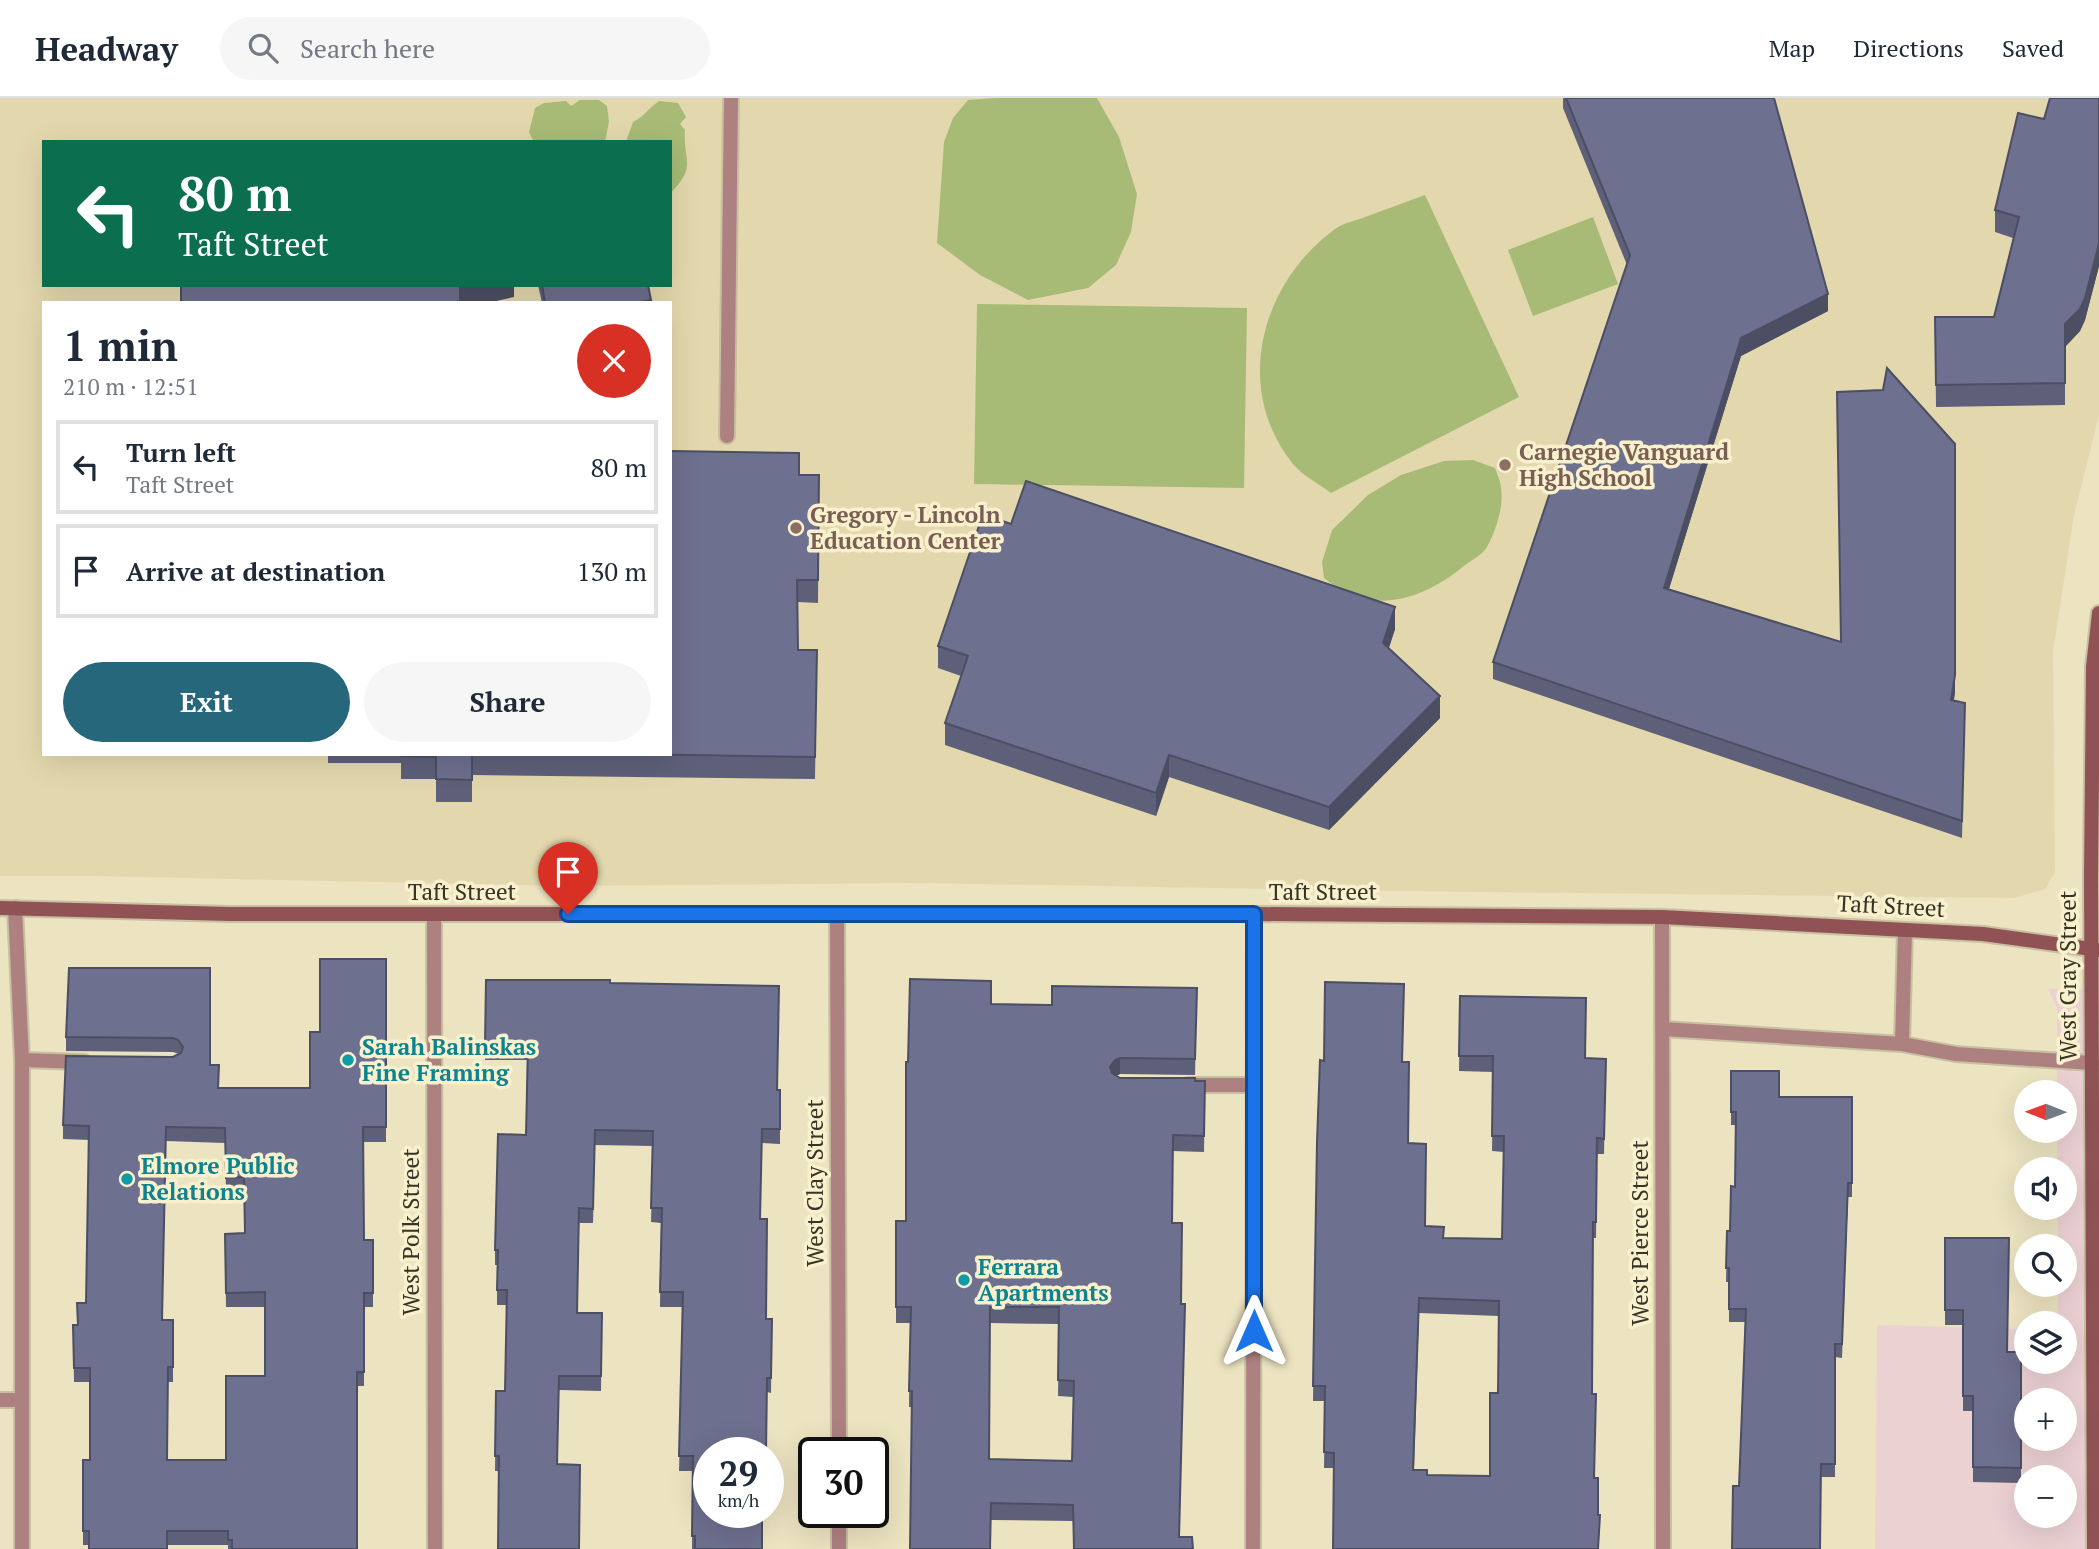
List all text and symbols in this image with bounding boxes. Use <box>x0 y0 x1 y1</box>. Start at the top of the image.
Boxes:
search box <box>220 17 710 80</box>
text: Headway <box>35 27 178 70</box>
icon: search <box>244 29 282 67</box>
text: Search here <box>300 31 435 65</box>
text: Map <box>1769 32 1815 64</box>
text: Directions <box>1853 32 1964 64</box>
text: Saved <box>2002 32 2064 64</box>
text: 80 m <box>178 160 292 225</box>
icon: left <box>63 168 154 259</box>
text: Taft Street <box>178 223 329 265</box>
text: 1 min <box>63 317 178 373</box>
button: close <box>577 324 651 398</box>
text: 210 m · 12:51 <box>63 371 198 402</box>
text: Turn left <box>126 435 236 469</box>
place label: Carnegie Vanguard High School <box>1519 436 1729 493</box>
icon: left <box>67 448 105 486</box>
text: 80 m <box>591 450 647 484</box>
marker: Carnegie Vanguard High School <box>1497 457 1513 473</box>
text: Taft Street <box>126 469 234 500</box>
place label: Gregory - Lincoln Education Center <box>810 499 1001 556</box>
marker: Gregory - Lincoln Education Center <box>788 520 804 536</box>
icon: arrive <box>67 552 105 590</box>
text: Arrive at destination <box>126 554 385 588</box>
text: 130 m <box>577 554 647 588</box>
button: Exit <box>63 662 350 742</box>
button: Share <box>364 662 651 742</box>
pin <box>538 842 598 914</box>
icon: arrive <box>549 853 587 891</box>
street label: Taft Street <box>408 876 517 907</box>
street label: Taft Street <box>1269 876 1378 907</box>
street label: Taft Street <box>1836 887 1946 924</box>
street label: West Gray Street <box>2052 890 2083 1061</box>
place label: Sarah Balinskas Fine Framing <box>362 1031 536 1088</box>
marker: Sarah Balinskas Fine Framing <box>340 1052 356 1068</box>
north arrow <box>2014 1080 2077 1143</box>
map controls <box>2014 1080 2077 1528</box>
street label: West Clay Street <box>799 1099 830 1267</box>
street label: West Pierce Street <box>1624 1140 1655 1326</box>
street label: West Polk Street <box>395 1148 426 1316</box>
place label: Elmore Public Relations <box>141 1150 295 1207</box>
button: sound <box>2014 1157 2077 1220</box>
marker: Elmore Public Relations <box>119 1171 135 1187</box>
button: search <box>2014 1234 2077 1297</box>
place label: Ferrara Apartments <box>978 1251 1109 1308</box>
marker: Ferrara Apartments <box>956 1272 972 1288</box>
position arrow <box>1217 1294 1291 1368</box>
button: layers <box>2014 1311 2077 1374</box>
button: + <box>2014 1388 2077 1451</box>
speed limit sign: 30 <box>798 1437 889 1528</box>
text: 29 <box>719 1450 758 1496</box>
button: − <box>2014 1465 2077 1528</box>
text: km/h <box>718 1488 759 1512</box>

